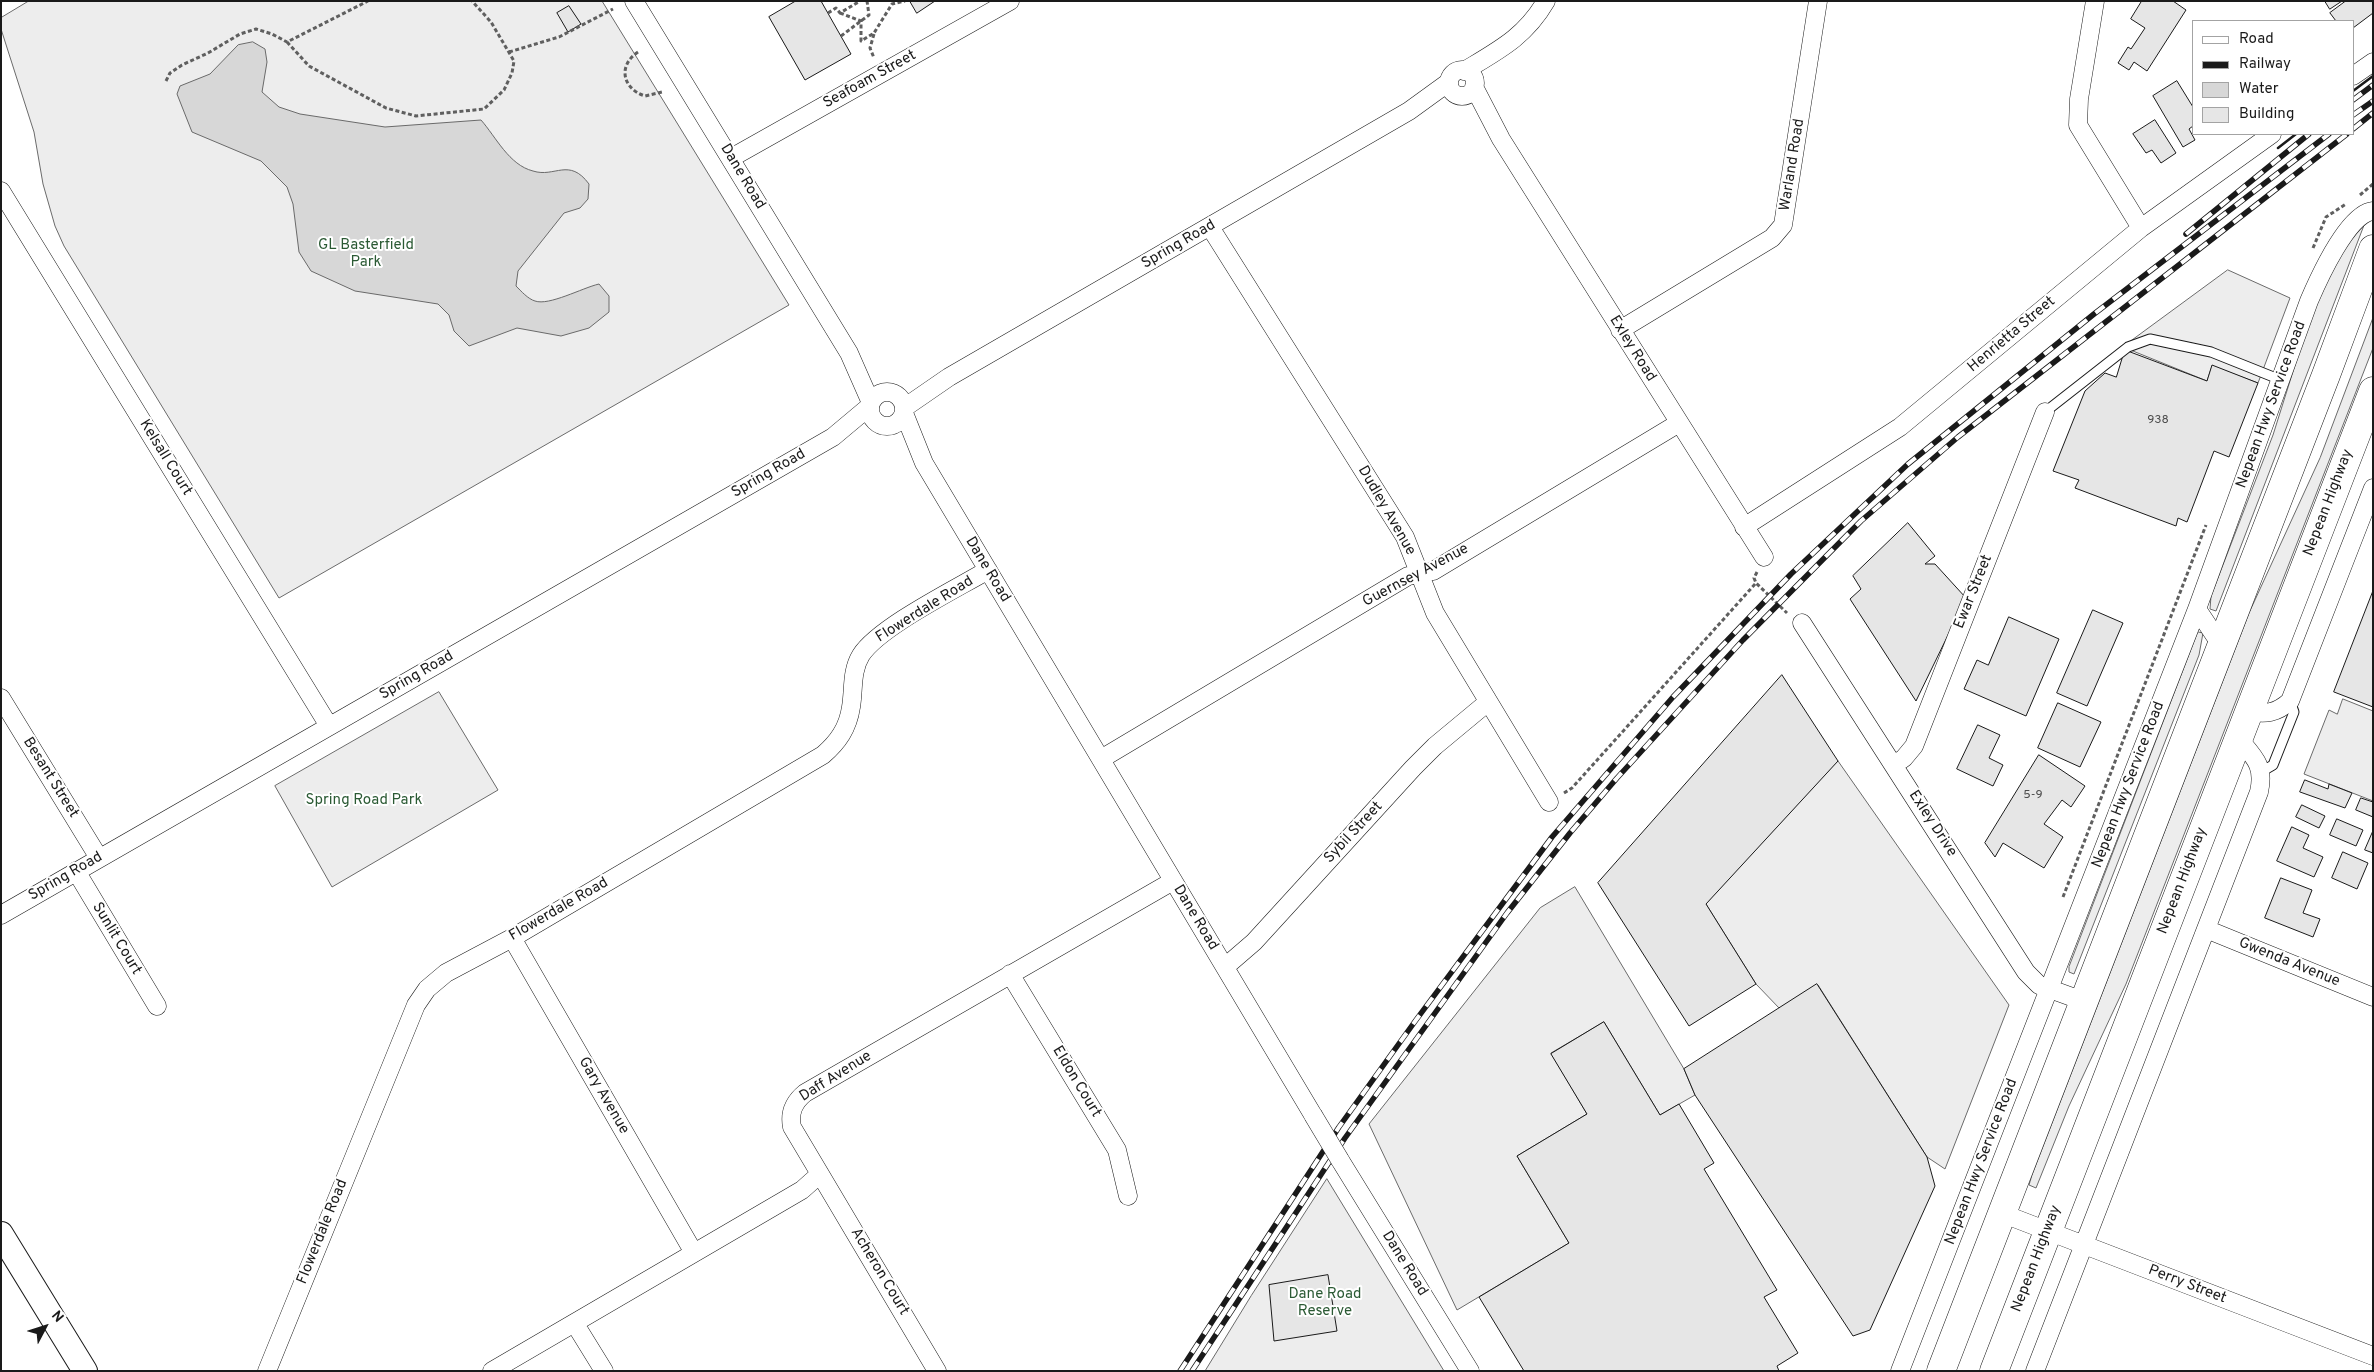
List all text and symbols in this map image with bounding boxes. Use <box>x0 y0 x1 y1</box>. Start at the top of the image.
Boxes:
legend <box>2192 20 2354 135</box>
text: Road <box>2239 30 2274 49</box>
street label: Seafoam Street <box>820 47 920 113</box>
text: Railway <box>2239 55 2291 74</box>
text: Water <box>2239 80 2278 99</box>
text: Building <box>2239 105 2294 124</box>
street label: Warland Road <box>1777 117 1809 213</box>
street label: Dane Road <box>715 141 769 213</box>
street label: Spring Road <box>1139 217 1219 273</box>
park label: GL Basterfield Park <box>318 237 414 272</box>
street label: Henrietta Street <box>1965 293 2059 377</box>
street label: Exley Road <box>1605 313 1659 385</box>
street label: Nepean Hwy Service Road <box>2233 319 2311 491</box>
house number: 938 <box>2147 414 2169 428</box>
street label: Kelsall Court <box>135 417 195 499</box>
street label: Spring Road <box>729 446 809 502</box>
street label: Nepean Highway <box>2300 447 2358 559</box>
street label: Dudley Avenue <box>1353 463 1419 559</box>
street label: Dane Road <box>960 534 1014 606</box>
street label: Guernsey Avenue <box>1360 541 1472 611</box>
street label: Ewar Street <box>1951 552 1997 632</box>
street label: Flowerdale Road <box>873 573 977 647</box>
street label: Spring Road <box>377 648 457 704</box>
street label: Nepean Hwy Service Road <box>2089 699 2169 871</box>
street label: Besant Street <box>18 734 82 822</box>
street label: Exley Drive <box>1904 787 1960 861</box>
house number: 5-9 <box>2023 789 2043 803</box>
park label: Spring Road Park <box>306 792 422 810</box>
street label: Sybil Street <box>1321 798 1387 868</box>
street label: Nepean Highway <box>2154 825 2212 937</box>
street label: Spring Road <box>26 849 106 905</box>
street label: Flowerdale Road <box>506 874 612 946</box>
street label: Dane Road <box>1168 882 1222 954</box>
street label: Sunlit Court <box>87 900 145 978</box>
street label: Gwenda Avenue <box>2236 935 2342 991</box>
street label: Eldon Court <box>1048 1043 1104 1121</box>
street label: Daff Avenue <box>797 1048 875 1106</box>
street label: Gary Avenue <box>574 1054 632 1138</box>
street label: Nepean Hwy Service Road <box>1942 1076 2022 1248</box>
street label: Flowerdale Road <box>294 1177 352 1287</box>
street label: Nepean Highway <box>2008 1203 2066 1315</box>
street label: Acheron Court <box>846 1225 912 1319</box>
street label: Dane Road <box>1377 1228 1431 1300</box>
street label: Perry Street <box>2145 1262 2229 1308</box>
park label: Dane Road Reserve <box>1288 1286 1362 1321</box>
north arrow <box>20 1302 70 1352</box>
text: N <box>47 1308 67 1326</box>

